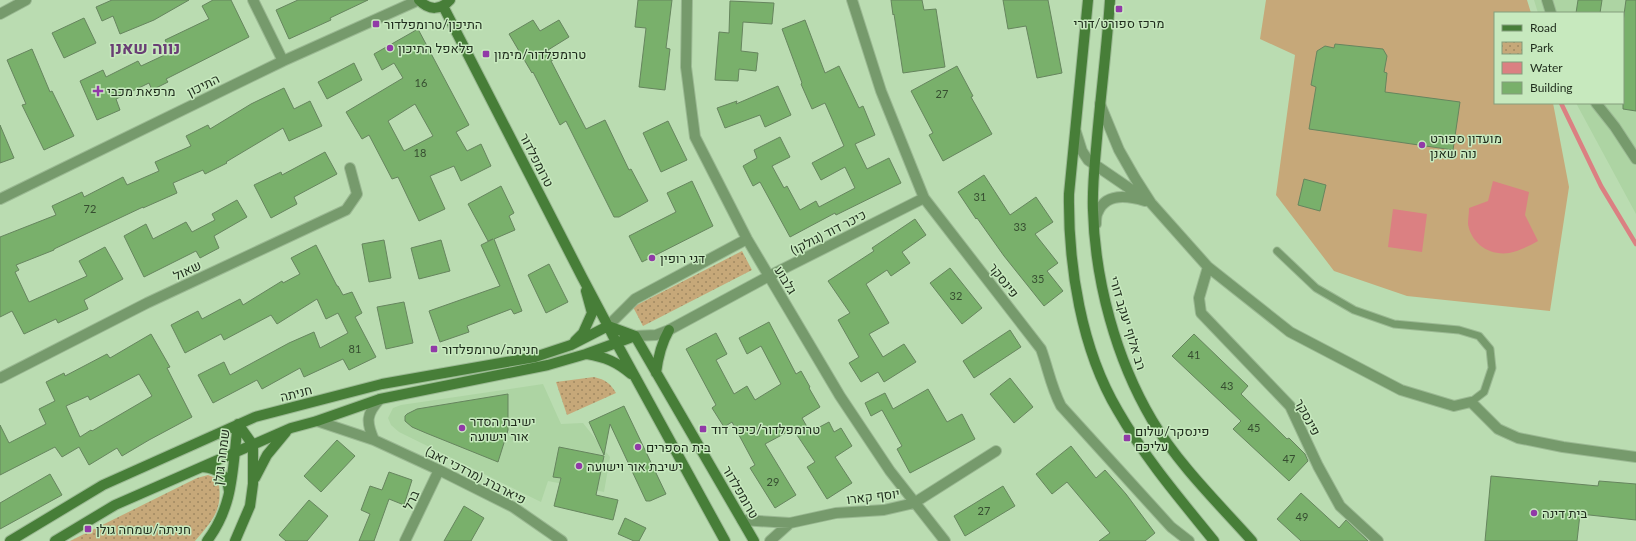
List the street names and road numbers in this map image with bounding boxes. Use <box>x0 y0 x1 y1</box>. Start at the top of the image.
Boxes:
street label: התיכון <box>184 70 222 100</box>
street label: טרומפלדור <box>517 130 557 190</box>
street label: כיכר דוד (גולקו) <box>788 206 868 258</box>
street label: שאול <box>170 257 204 283</box>
street label: פינסקר <box>986 259 1022 301</box>
street label: גלבוע <box>771 263 801 297</box>
street label: רב אלוף יעקב דורי <box>1106 274 1150 372</box>
street label: חניתה <box>278 381 314 405</box>
street label: פינסקר <box>1292 396 1324 438</box>
street label: שמחה גולן <box>210 428 232 486</box>
street label: פיארברג (מרדכי זאב) <box>423 443 529 507</box>
street label: טרומפלדור <box>719 463 763 521</box>
street label: יוסף קארו <box>845 485 901 507</box>
street label: ברל <box>400 487 423 512</box>

